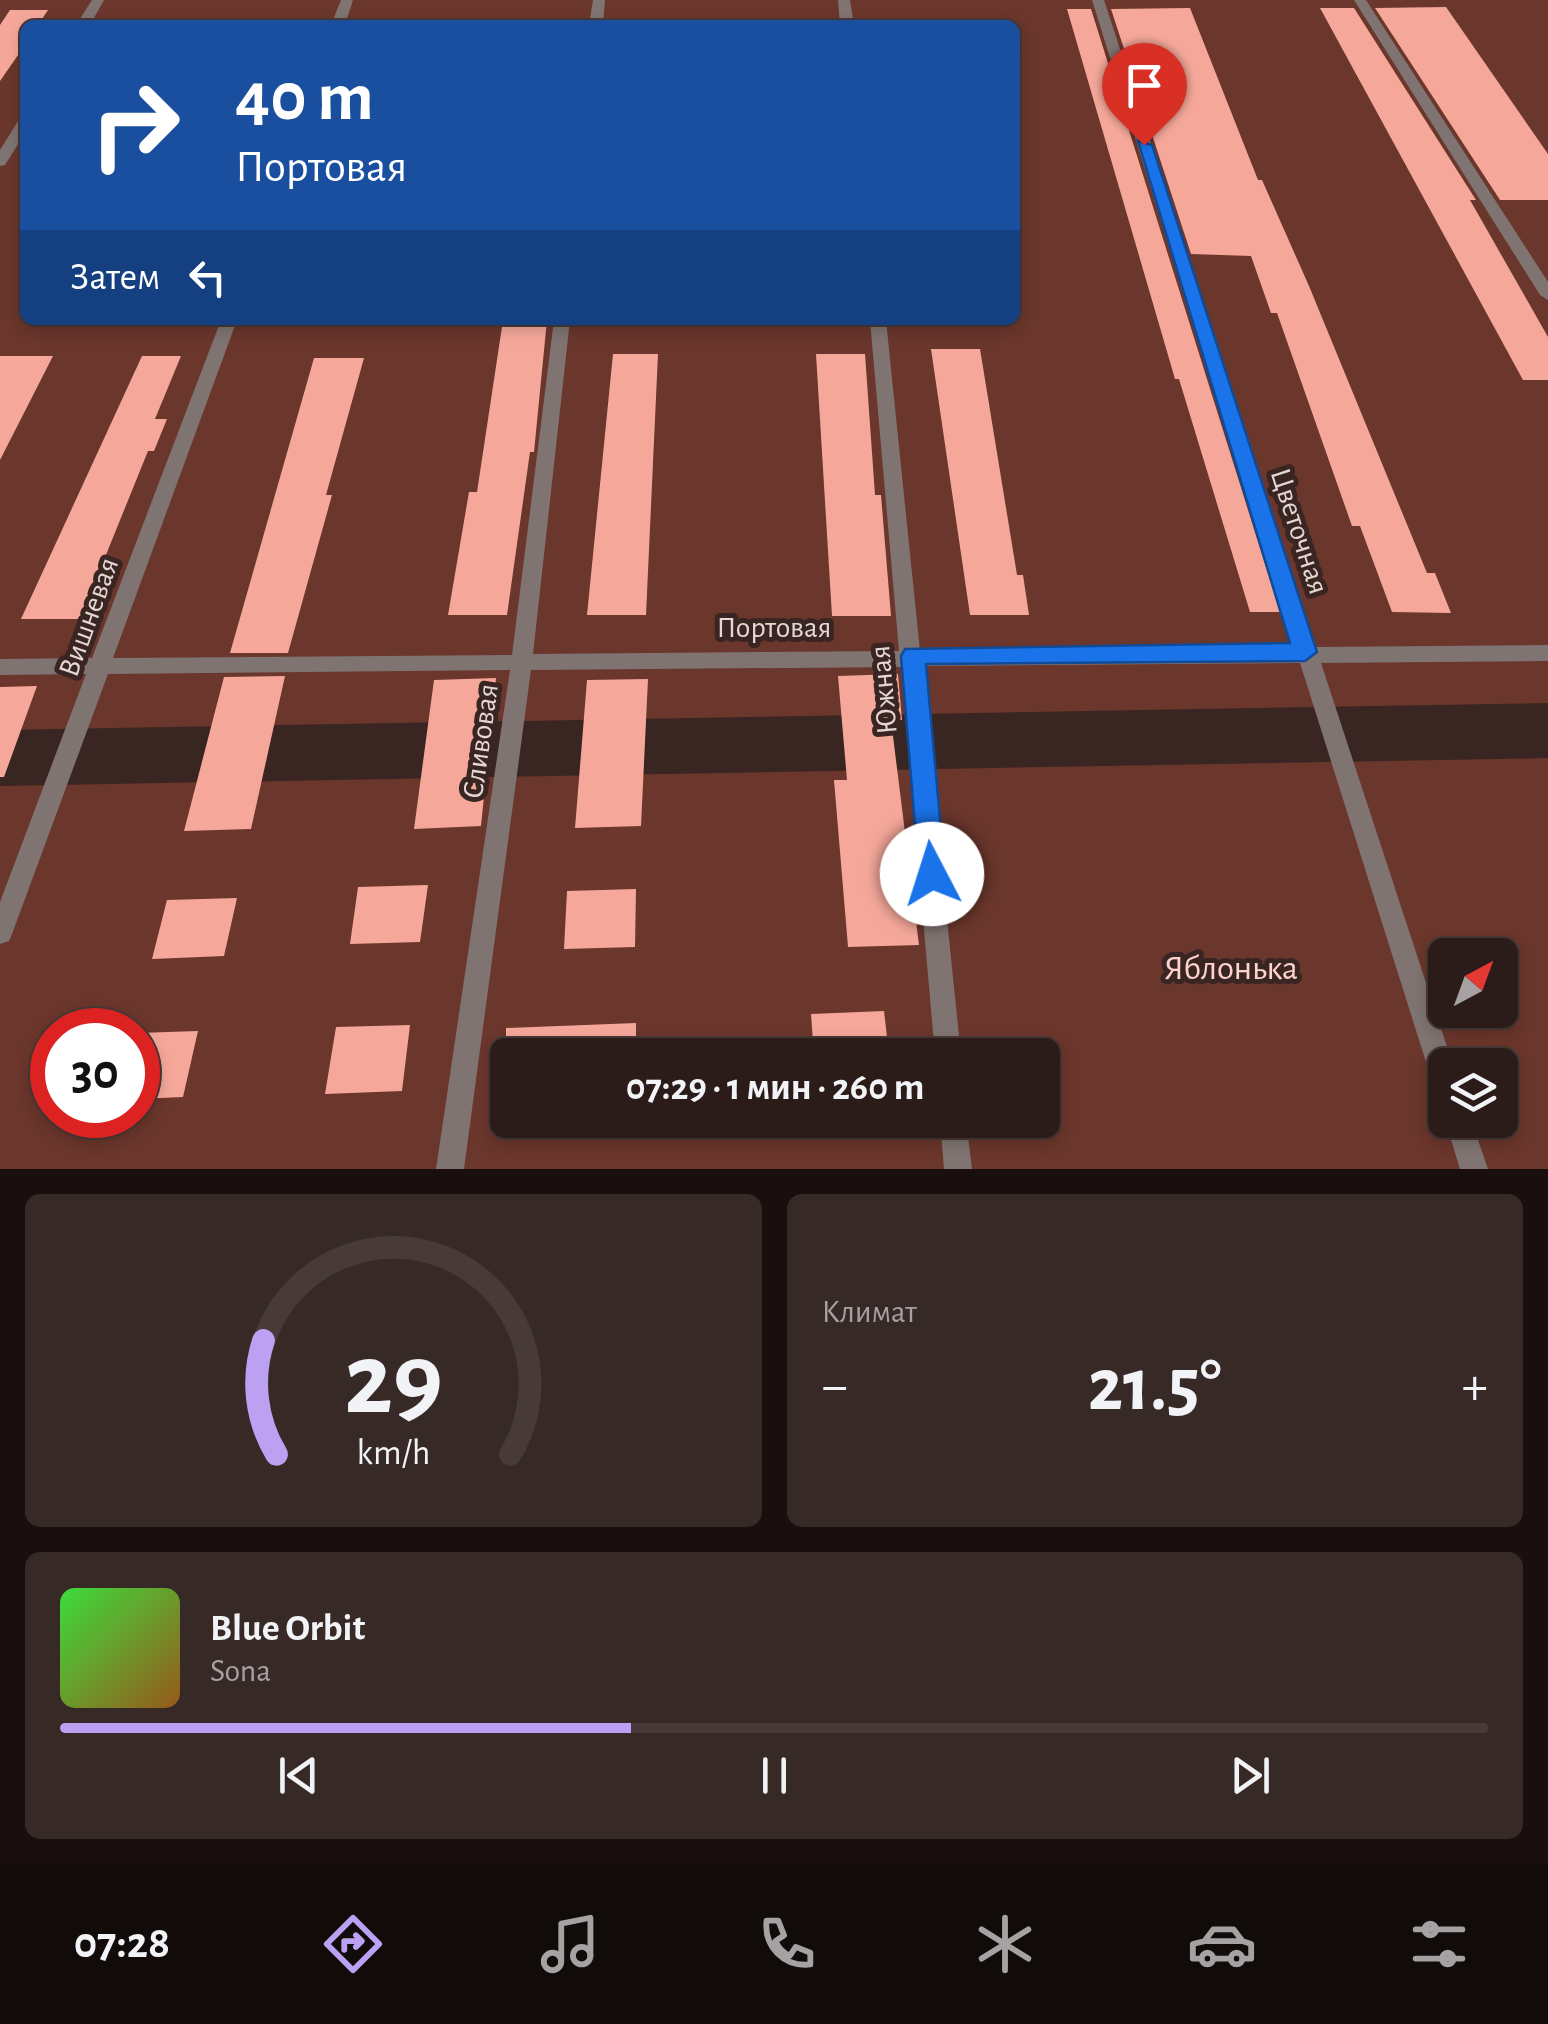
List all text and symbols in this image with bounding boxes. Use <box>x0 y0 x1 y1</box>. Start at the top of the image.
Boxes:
pin <box>1102 43 1187 146</box>
icon: arrive <box>1117 58 1172 113</box>
icon: right <box>70 60 200 190</box>
text: 40 m <box>235 63 374 133</box>
text: Портовая <box>235 145 407 190</box>
icon: left <box>180 250 235 305</box>
text: Затем <box>70 259 160 297</box>
street label: Цветочная <box>1265 465 1333 598</box>
street label: Вишневая <box>54 554 124 681</box>
street label: Портовая <box>717 613 831 643</box>
street label: Южная <box>865 644 903 736</box>
street label: Сливовая <box>458 682 504 800</box>
position arrow <box>880 822 984 926</box>
north arrow <box>1428 938 1518 1028</box>
map controls <box>1428 938 1518 1138</box>
park label: Яблонька <box>1164 951 1298 986</box>
speed limit sign: 30 <box>30 1008 160 1138</box>
button: layers <box>1428 1048 1518 1138</box>
text: 07:29 · 1 мин · 260 m <box>626 1069 924 1107</box>
text: Климат <box>822 1296 917 1328</box>
text: 29 <box>344 1329 443 1433</box>
text: 21.5° <box>1088 1349 1222 1424</box>
text: − <box>822 1359 848 1414</box>
text: + <box>1462 1359 1488 1414</box>
text: km/h <box>356 1435 430 1471</box>
text: Blue Orbit <box>210 1610 365 1648</box>
text: Sona <box>210 1655 271 1687</box>
icon: previous <box>271 1748 326 1803</box>
icon: pause <box>747 1748 802 1803</box>
icon: next <box>1223 1748 1278 1803</box>
icon: directions <box>318 1909 388 1979</box>
icon: music <box>535 1909 605 1979</box>
icon: phone <box>752 1909 822 1979</box>
icon: climate <box>970 1909 1040 1979</box>
icon: car <box>1187 1909 1257 1979</box>
icon: filters <box>1404 1909 1474 1979</box>
text: 07:28 <box>74 1921 170 1966</box>

